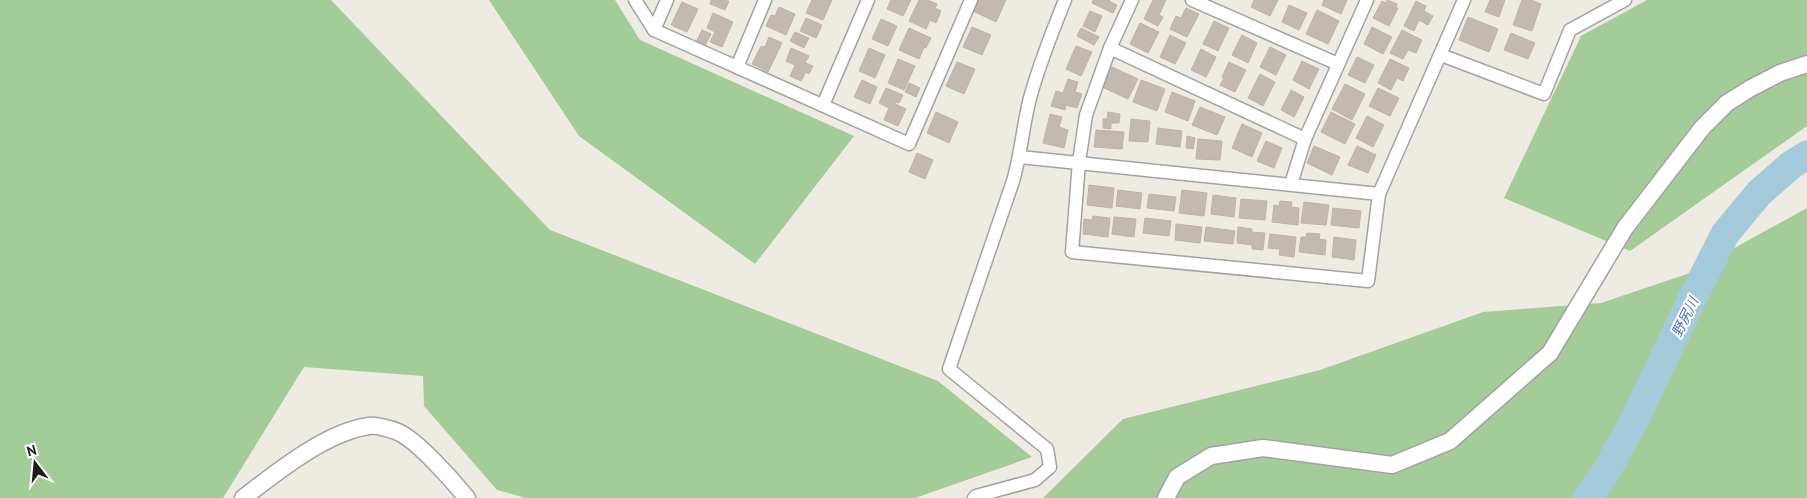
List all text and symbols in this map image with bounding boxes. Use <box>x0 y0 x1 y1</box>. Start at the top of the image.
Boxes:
water label: 野尻川 <box>1668 292 1703 340</box>
north arrow <box>10 438 60 488</box>
text: N <box>25 441 38 460</box>

